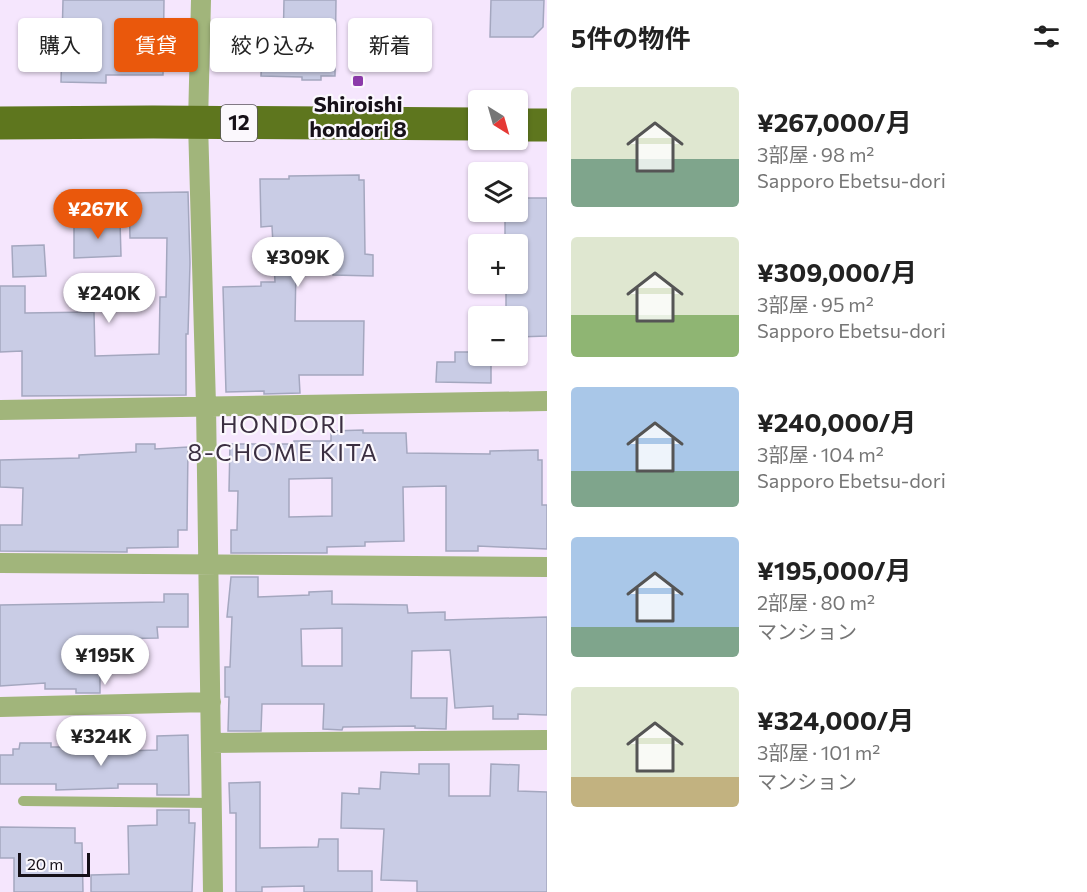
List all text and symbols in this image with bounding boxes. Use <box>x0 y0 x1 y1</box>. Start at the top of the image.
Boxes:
chip: 購入 <box>18 18 102 72</box>
chip: 賃貸 <box>114 18 198 72</box>
chip: 絞り込み <box>210 18 336 72</box>
chip: 新着 <box>348 18 432 72</box>
icon: filters <box>1030 20 1063 53</box>
text: 5件の物件 <box>571 22 690 53</box>
marker: Shiroishi hondori 8 <box>351 74 365 88</box>
place label: Shiroishi hondori 8 <box>309 90 407 142</box>
north arrow <box>468 90 528 150</box>
map controls <box>468 90 528 366</box>
road number: 12 <box>221 105 257 141</box>
text: ¥267,000/月 <box>757 106 912 137</box>
icon: home <box>619 111 691 183</box>
text: 3部屋 · 98 m² <box>757 142 874 166</box>
button: layers <box>468 162 528 222</box>
text: Sapporo Ebetsu-dori <box>757 168 946 192</box>
pin: ¥267K <box>56 189 140 240</box>
text: ¥267K <box>67 196 129 220</box>
button: + <box>468 234 528 294</box>
pin: ¥309K <box>256 237 340 288</box>
text: ¥309K <box>266 244 330 268</box>
text: ¥309,000/月 <box>757 256 917 287</box>
icon: home <box>619 261 691 333</box>
pin: ¥240K <box>67 273 151 324</box>
text: ¥240K <box>77 280 141 304</box>
text: 3部屋 · 95 m² <box>757 292 874 316</box>
button: − <box>468 306 528 366</box>
text: Sapporo Ebetsu-dori <box>757 318 946 342</box>
text: ¥240,000/月 <box>757 406 916 437</box>
district label: HONDORI 8-CHOME KITA <box>188 409 378 466</box>
icon: home <box>619 411 691 483</box>
text: 3部屋 · 104 m² <box>757 442 884 466</box>
text: Sapporo Ebetsu-dori <box>757 468 946 492</box>
text: ¥195,000/月 <box>757 554 912 585</box>
icon: home <box>619 561 691 633</box>
text: 2部屋 · 80 m² <box>757 590 875 614</box>
text: マンション <box>757 619 857 643</box>
pin: ¥195K <box>63 635 147 686</box>
text: ¥195K <box>75 642 135 666</box>
text: ¥324,000/月 <box>757 704 914 735</box>
icon: home <box>619 711 691 783</box>
pin: ¥324K <box>59 716 143 767</box>
text: ¥324K <box>70 723 132 747</box>
text: 3部屋 · 101 m² <box>757 740 880 764</box>
text: マンション <box>757 769 857 793</box>
scale bar <box>18 850 90 878</box>
text: 20 m <box>27 854 63 873</box>

